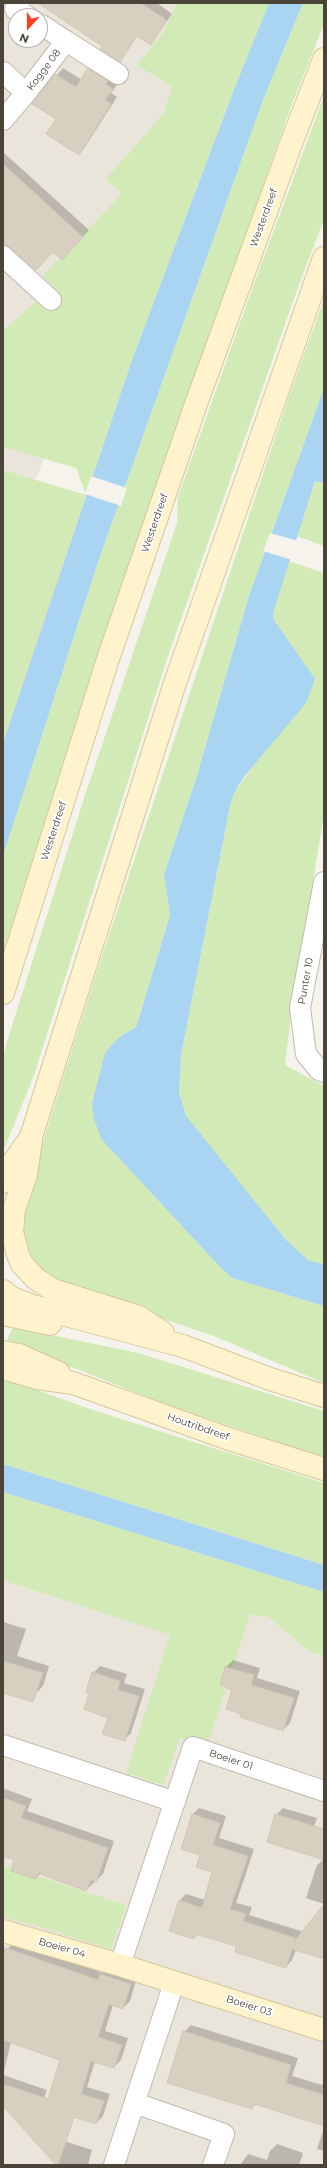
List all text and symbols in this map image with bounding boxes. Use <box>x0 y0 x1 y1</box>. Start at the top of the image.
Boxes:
north arrow <box>8 8 48 48</box>
text: N <box>17 30 31 46</box>
street label: Kogge 08 <box>25 47 63 93</box>
street label: Westerdreef <box>248 187 280 249</box>
street label: Westerdreef <box>139 492 171 554</box>
street label: Westerdreef <box>39 800 69 862</box>
street label: Punter 10 <box>296 957 316 1005</box>
street label: Houtribdreef <box>165 1411 231 1443</box>
street label: Boeier 01 <box>208 1747 254 1773</box>
street label: Boeier 04 <box>37 1936 87 1960</box>
street label: Boeier 03 <box>225 1993 273 2019</box>

